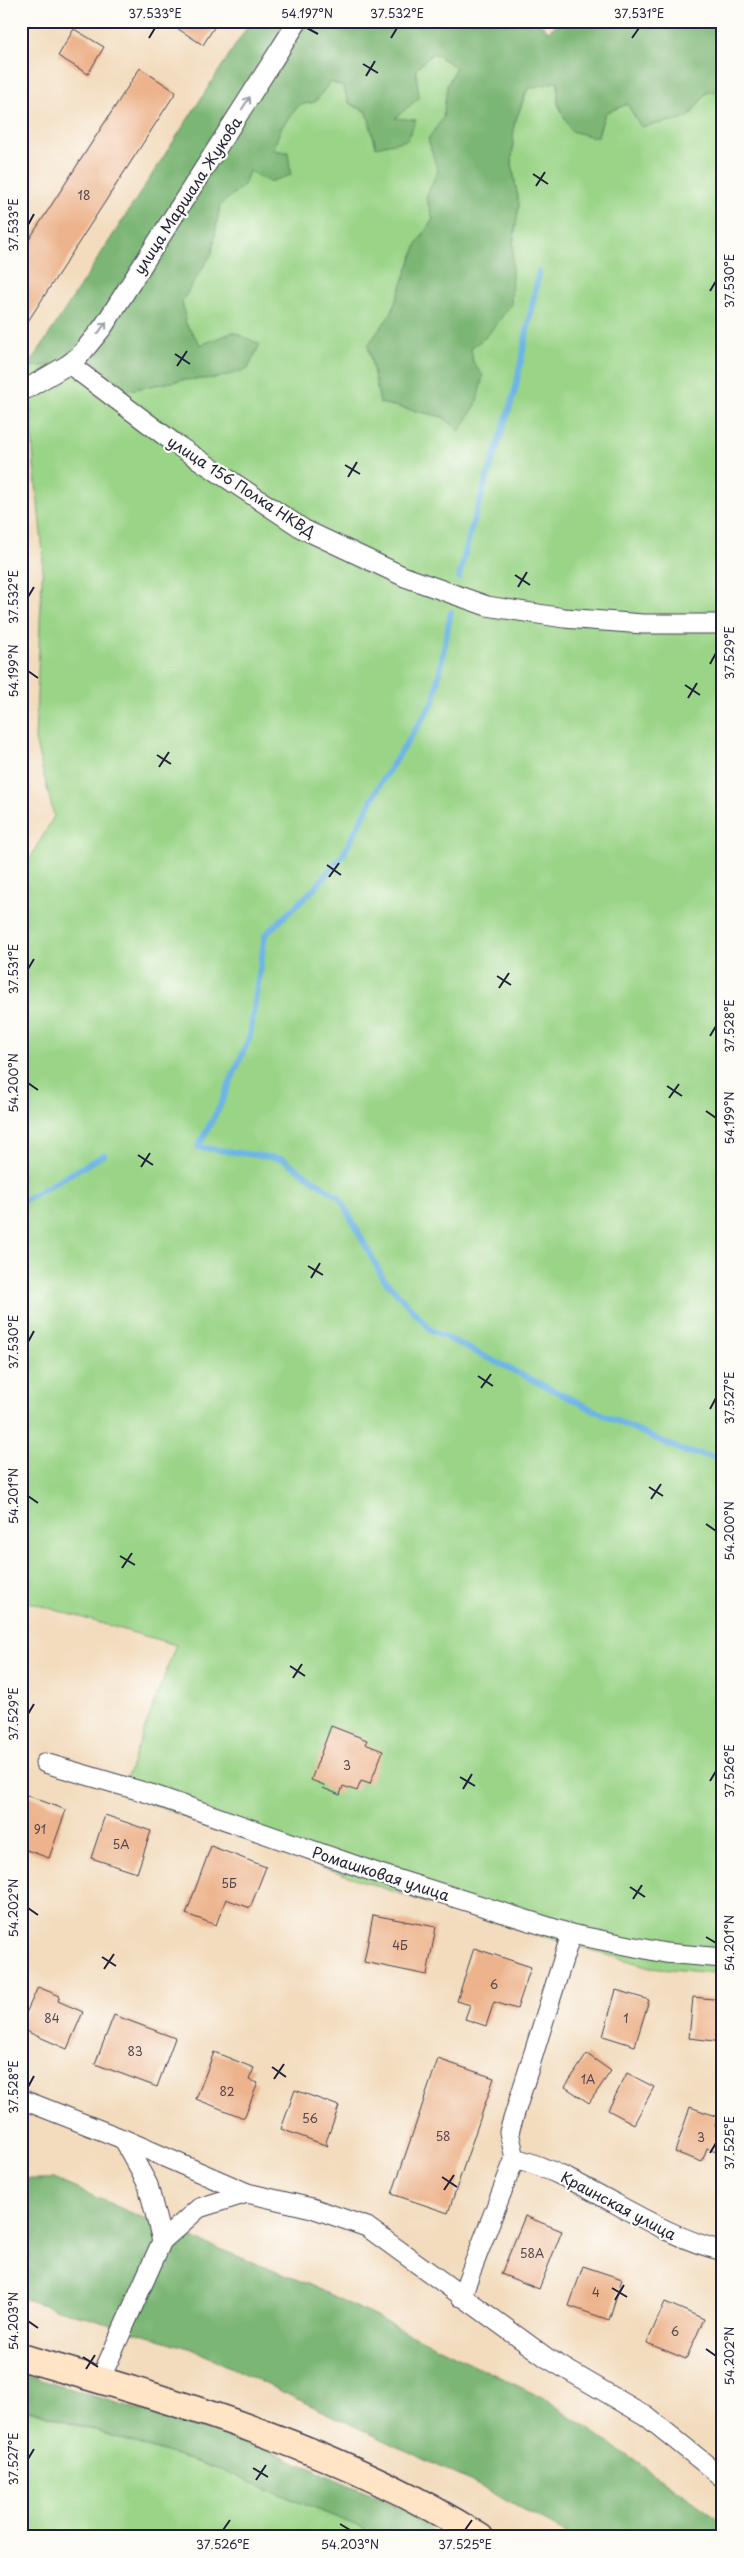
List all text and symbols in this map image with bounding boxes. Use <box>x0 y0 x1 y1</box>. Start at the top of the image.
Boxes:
text: 37.533°E <box>128 4 182 22</box>
text: 54.197°N <box>281 4 333 22</box>
text: 37.532°E <box>370 4 424 22</box>
text: 37.531°E <box>614 4 664 22</box>
one-way arrow <box>241 96 251 110</box>
street label: улица Маршала Жукова <box>127 111 247 278</box>
house number: 18 <box>78 186 90 204</box>
text: 37.533°E <box>4 198 22 252</box>
text: 37.530°E <box>720 254 738 308</box>
one-way arrow <box>97 321 107 335</box>
street label: улица 156 Полка НКВД <box>163 429 321 543</box>
text: 37.532°E <box>4 570 22 624</box>
text: 37.529°E <box>720 626 738 680</box>
text: 54.199°N <box>4 644 22 698</box>
text: 37.531°E <box>4 944 22 994</box>
text: 37.528°E <box>720 999 738 1053</box>
text: 54.200°N <box>4 1053 22 1113</box>
text: 54.199°N <box>720 1091 738 1145</box>
text: 37.530°E <box>4 1315 22 1369</box>
text: 37.527°E <box>720 1371 738 1425</box>
text: 54.201°N <box>4 1468 22 1524</box>
text: 54.200°N <box>720 1501 738 1561</box>
text: 37.529°E <box>4 1687 22 1741</box>
text: 37.526°E <box>720 1744 738 1798</box>
house number: 3 <box>343 1756 351 1774</box>
house number: 91 <box>34 1820 46 1838</box>
house number: 5А <box>113 1835 129 1853</box>
street label: Ромашковая улица <box>309 1840 453 1906</box>
house number: 5Б <box>221 1874 237 1892</box>
text: 54.202°N <box>4 1879 22 1937</box>
text: 54.201°N <box>720 1915 738 1971</box>
house number: 4Б <box>392 1936 408 1954</box>
house number: 6 <box>490 1975 498 1993</box>
house number: 84 <box>44 2009 60 2027</box>
house number: 1 <box>623 2009 629 2027</box>
house number: 83 <box>127 2042 143 2060</box>
text: 37.528°E <box>4 2060 22 2114</box>
house number: 1А <box>581 2070 595 2088</box>
house number: 82 <box>220 2082 235 2100</box>
house number: 56 <box>302 2109 318 2127</box>
text: 37.525°E <box>720 2116 738 2170</box>
house number: 58 <box>435 2127 451 2145</box>
house number: 3 <box>697 2128 705 2146</box>
street label: Краинская улица <box>557 2165 681 2245</box>
house number: 58А <box>520 2244 544 2262</box>
house number: 4 <box>592 2283 600 2301</box>
text: 54.203°N <box>4 2292 22 2350</box>
house number: 6 <box>671 2322 679 2340</box>
text: 54.202°N <box>720 2327 738 2385</box>
text: 37.527°E <box>4 2432 22 2486</box>
text: 37.526°E <box>196 2535 250 2553</box>
text: 54.203°N <box>321 2535 379 2553</box>
text: 37.525°E <box>438 2535 492 2553</box>

